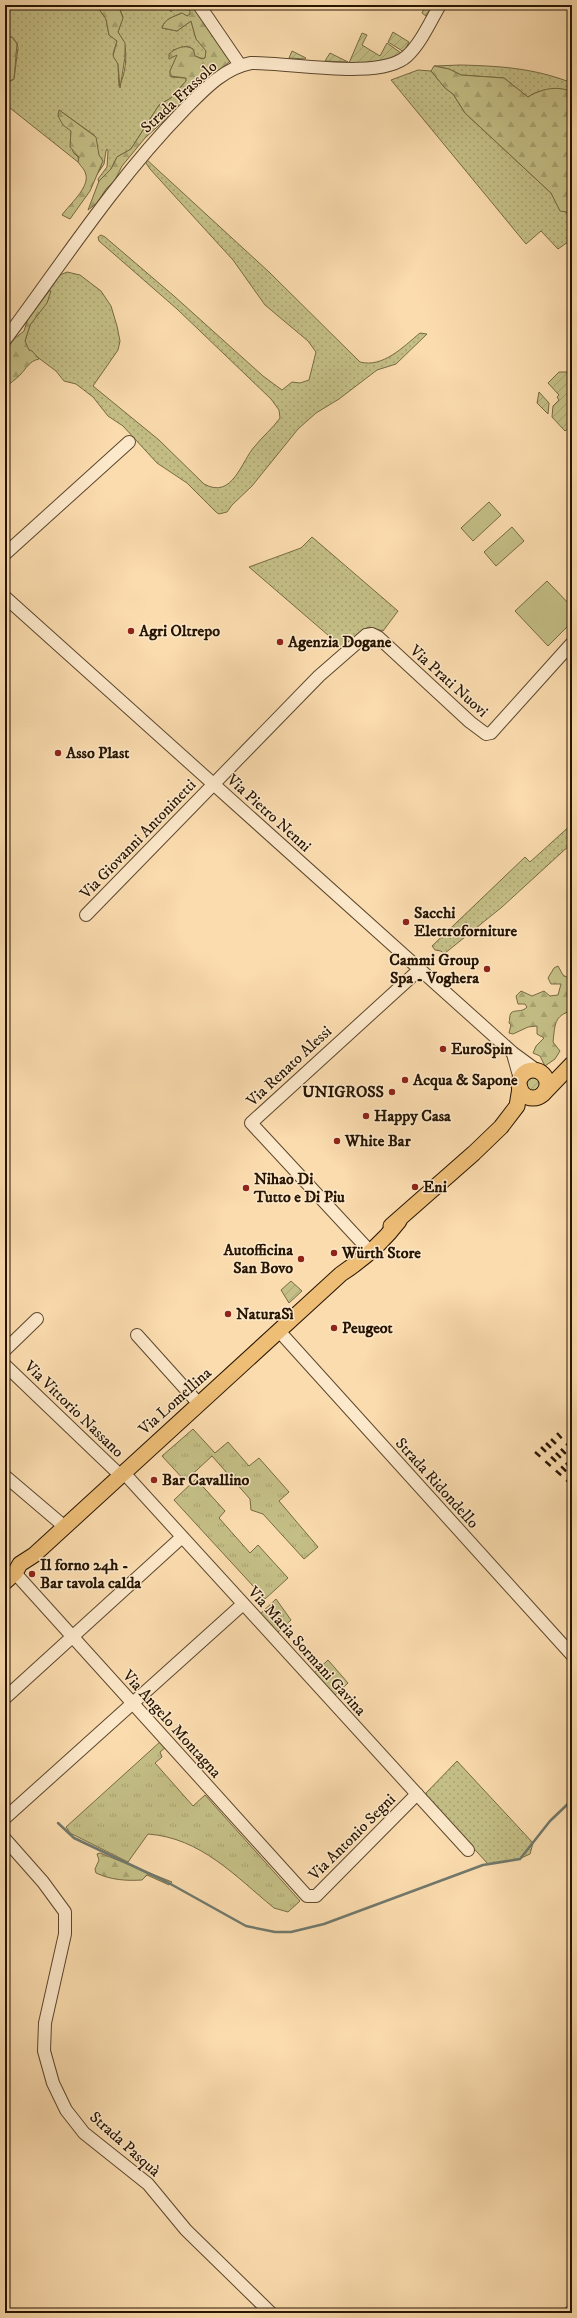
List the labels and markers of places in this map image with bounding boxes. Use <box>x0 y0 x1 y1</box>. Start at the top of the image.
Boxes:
place label: Agri Oltrepo <box>138 621 220 641</box>
marker: Agri Oltrepo <box>126 626 136 636</box>
place label: Agenzia Dogane <box>287 632 392 652</box>
marker: Agenzia Dogane <box>275 637 285 647</box>
place label: Asso Plast <box>65 743 130 763</box>
marker: Asso Plast <box>53 748 63 758</box>
place label: Sacchi Elettroforniture <box>414 903 518 941</box>
marker: Sacchi Elettroforniture <box>401 917 411 927</box>
place label: Cammi Group Spa - Voghera <box>389 950 480 988</box>
marker: Cammi Group Spa - Voghera <box>482 964 492 974</box>
place label: EuroSpin <box>451 1039 513 1059</box>
marker: EuroSpin <box>438 1044 448 1054</box>
place label: Acqua & Sapone <box>412 1070 518 1091</box>
marker: Acqua & Sapone <box>400 1075 410 1085</box>
place label: UNIGROSS <box>302 1082 384 1102</box>
marker: UNIGROSS <box>387 1087 397 1097</box>
place label: Happy Casa <box>374 1106 452 1126</box>
marker: Happy Casa <box>361 1111 371 1121</box>
place label: White Bar <box>344 1131 412 1151</box>
marker: White Bar <box>332 1136 342 1146</box>
place label: Nihao Di Tutto e Di Piu <box>253 1169 345 1207</box>
place label: Eni <box>423 1177 447 1197</box>
marker: Eni <box>410 1182 420 1192</box>
marker: Nihao Di Tutto e Di Piu <box>241 1183 251 1193</box>
place label: Autofficina San Bovo <box>223 1240 294 1278</box>
place label: Würth Store <box>341 1243 421 1263</box>
marker: Würth Store <box>329 1248 339 1258</box>
marker: Autofficina San Bovo <box>296 1254 306 1264</box>
place label: NaturaSì <box>236 1304 294 1324</box>
marker: NaturaSì <box>223 1309 233 1319</box>
place label: Peugeot <box>342 1318 394 1338</box>
marker: Peugeot <box>329 1323 339 1333</box>
place label: Bar Cavallino <box>162 1470 250 1490</box>
marker: Bar Cavallino <box>149 1475 159 1485</box>
place label: Il forno 24h - Bar tavola calda <box>40 1555 142 1593</box>
marker: Il forno 24h - Bar tavola calda <box>27 1569 37 1579</box>

